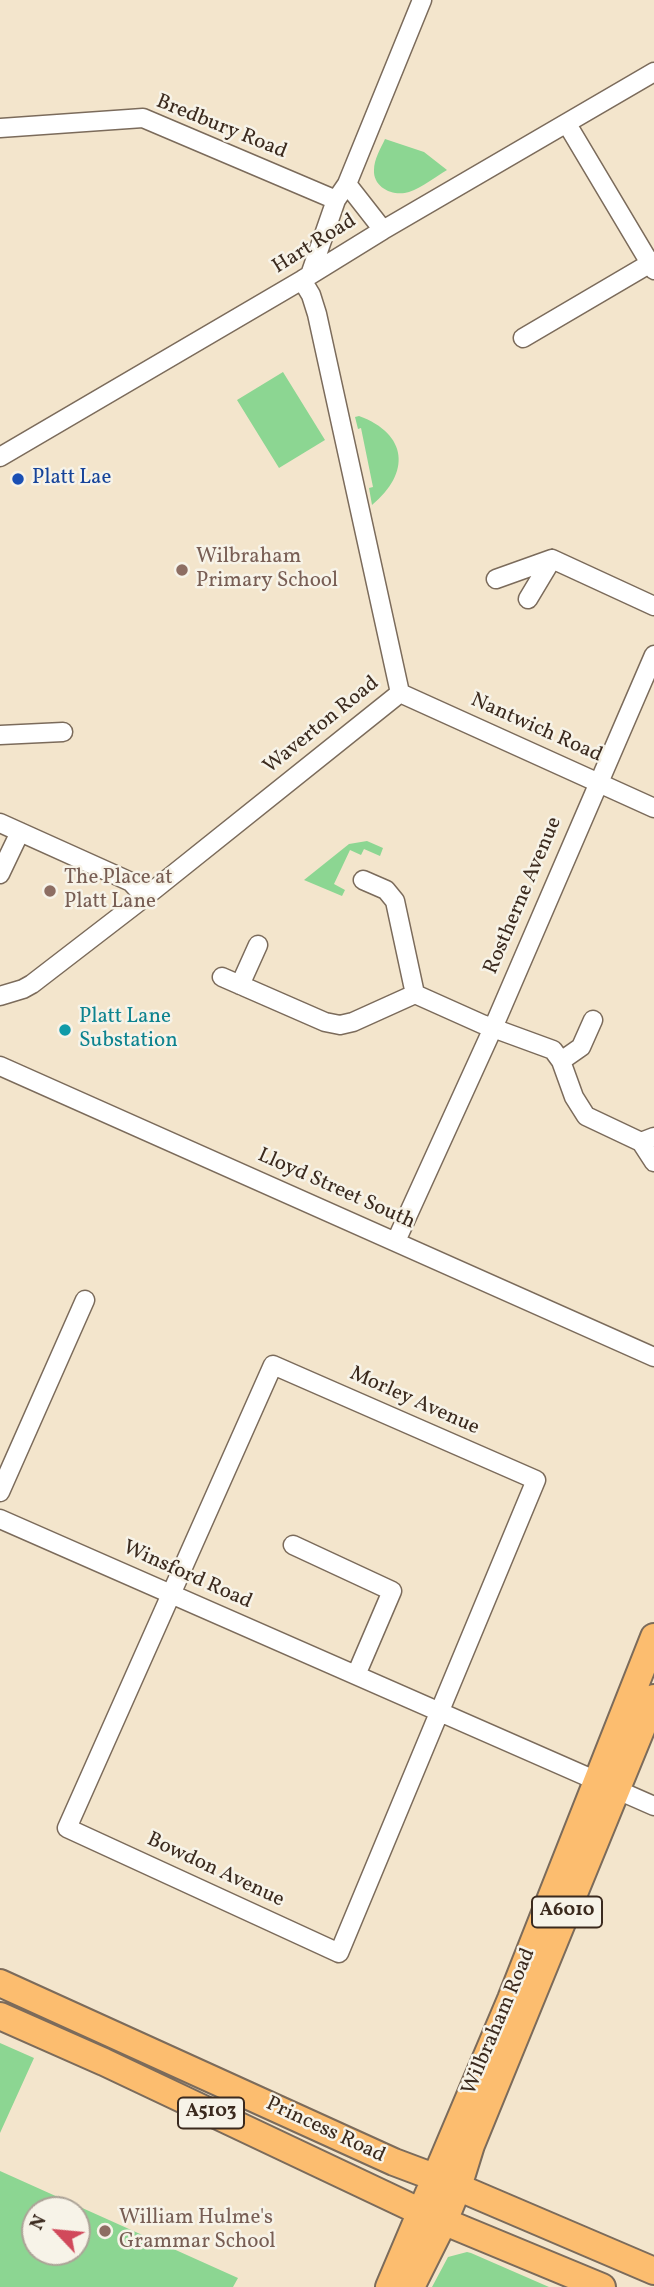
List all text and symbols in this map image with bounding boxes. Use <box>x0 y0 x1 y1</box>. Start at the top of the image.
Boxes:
street label: Bredbury Road <box>152 90 290 166</box>
street label: Hart Road <box>268 209 362 281</box>
place label: Platt Lae <box>32 466 112 492</box>
marker: Platt Lae <box>10 471 26 487</box>
place label: Wilbraham Primary School <box>196 545 338 595</box>
marker: Wilbraham Primary School <box>174 562 190 578</box>
street label: Waverton Road <box>259 672 385 780</box>
street label: Nantwich Road <box>466 689 606 769</box>
street label: Rostherne Avenue <box>480 814 568 978</box>
place label: The Place at Platt Lane <box>64 866 173 916</box>
marker: The Place at Platt Lane <box>42 883 58 899</box>
place label: Platt Lane Substation <box>79 1005 178 1055</box>
marker: Platt Lane Substation <box>57 1022 73 1038</box>
street label: Lloyd Street South <box>253 1144 419 1236</box>
street label: Morley Avenue <box>345 1362 483 1442</box>
street label: Winsford Road <box>118 1536 256 1616</box>
street label: Bowdon Avenue <box>142 1828 288 1914</box>
road number: A6010 <box>532 1896 602 1928</box>
street label: Wilbraham Road <box>458 1945 542 2099</box>
street label: Princess Road <box>261 2092 389 2170</box>
road number: A5103 <box>178 2098 244 2128</box>
north arrow <box>21 2196 91 2266</box>
place label: William Hulme's Grammar School <box>119 2206 276 2256</box>
text: N <box>24 2211 54 2235</box>
marker: William Hulme's Grammar School <box>97 2223 113 2239</box>

